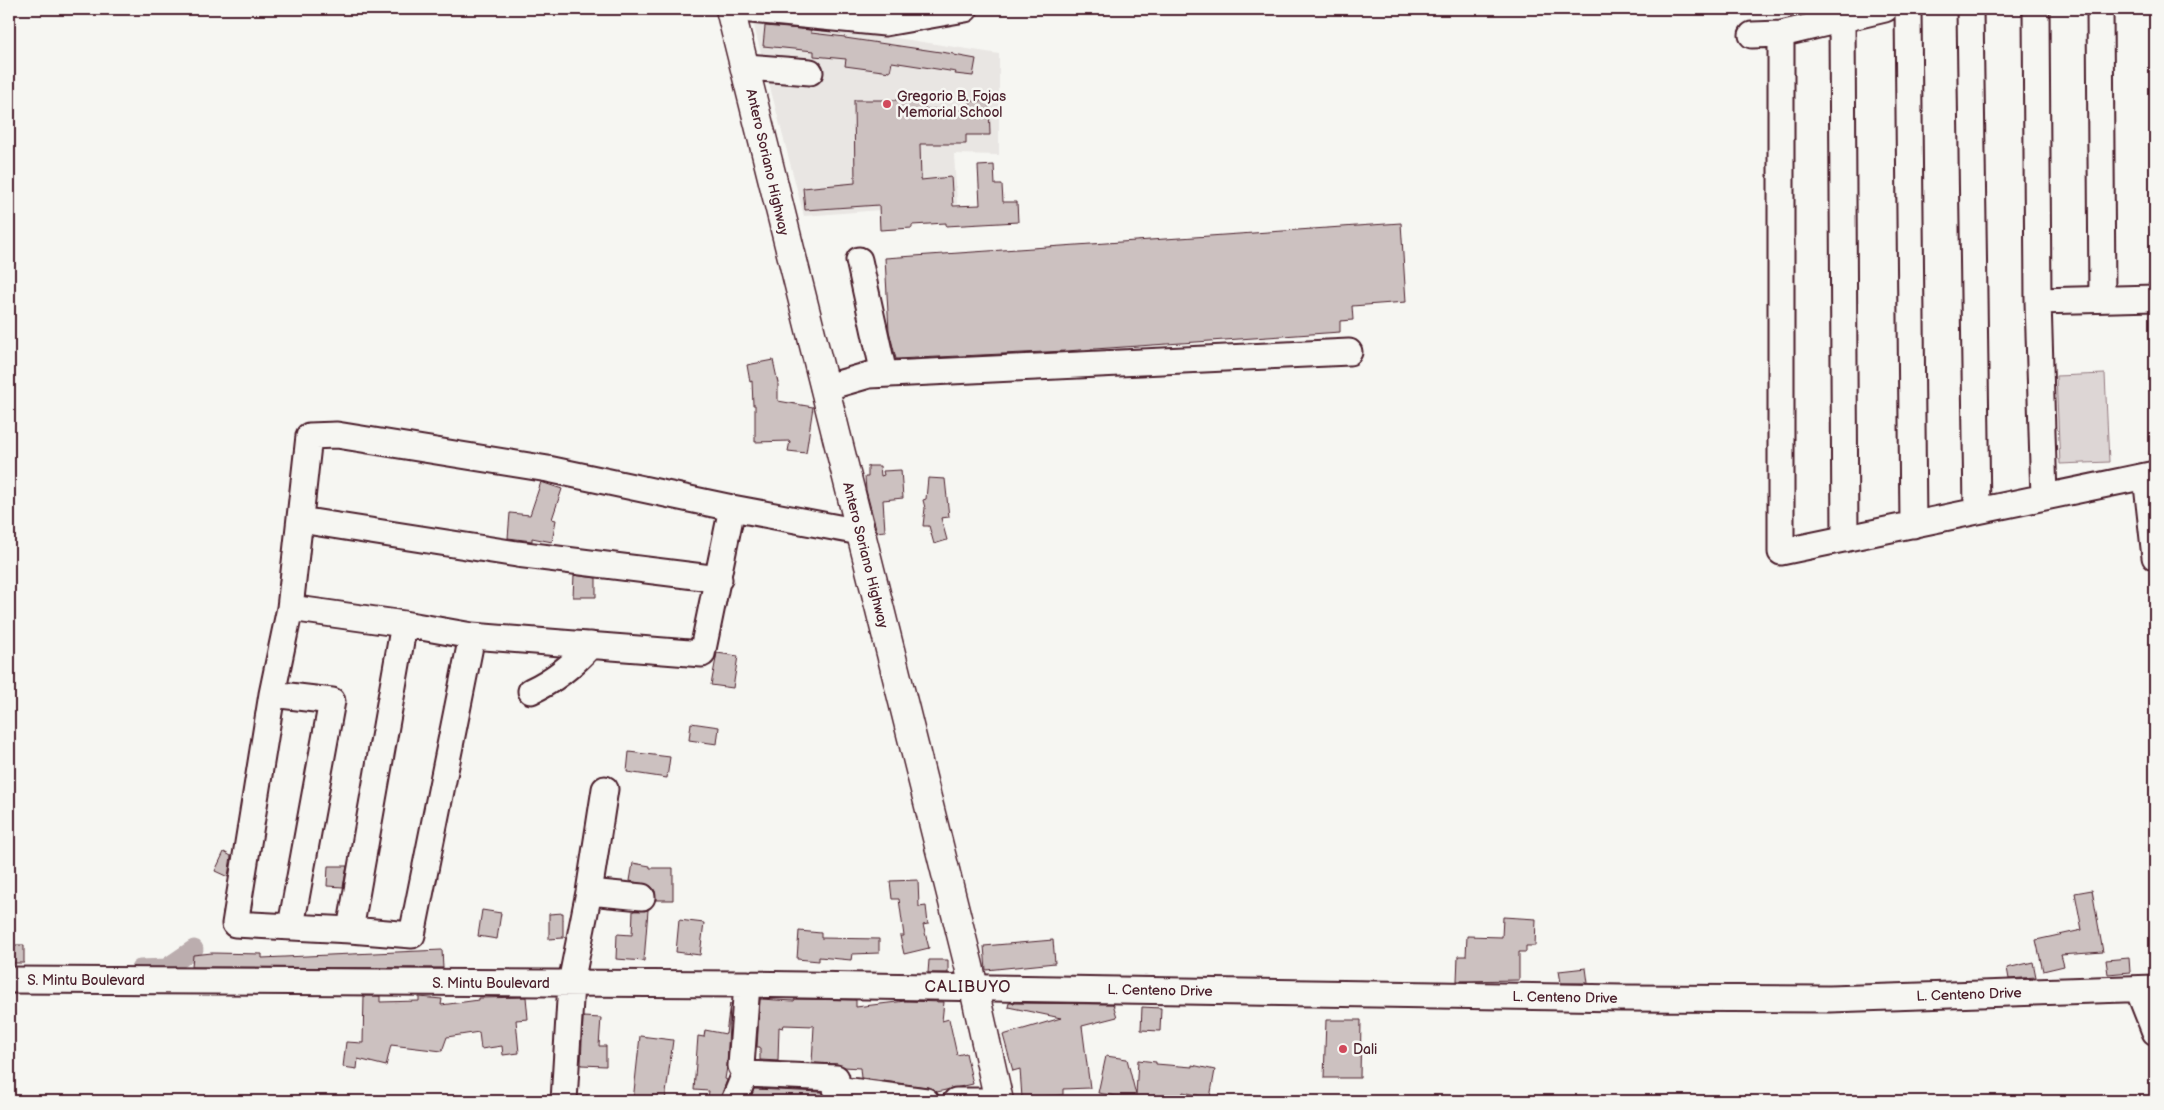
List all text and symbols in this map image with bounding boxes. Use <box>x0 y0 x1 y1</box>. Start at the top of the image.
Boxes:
street label: Antero Soriano Highway <box>742 87 793 238</box>
place label: Gregorio B. Fojas Memorial School <box>897 88 1006 121</box>
marker: Gregorio B. Fojas Memorial School <box>881 98 893 110</box>
street label: Antero Soriano Highway <box>839 480 892 631</box>
street label: S. Mintu Boulevard <box>27 972 145 989</box>
street label: S. Mintu Boulevard <box>432 975 550 992</box>
district label: CALIBUYO <box>925 978 1011 997</box>
street label: L. Centeno Drive <box>1107 981 1213 1000</box>
street label: L. Centeno Drive <box>1916 984 2022 1005</box>
street label: L. Centeno Drive <box>1512 988 1618 1007</box>
place label: Dali <box>1353 1041 1377 1058</box>
marker: Dali <box>1337 1043 1349 1055</box>

